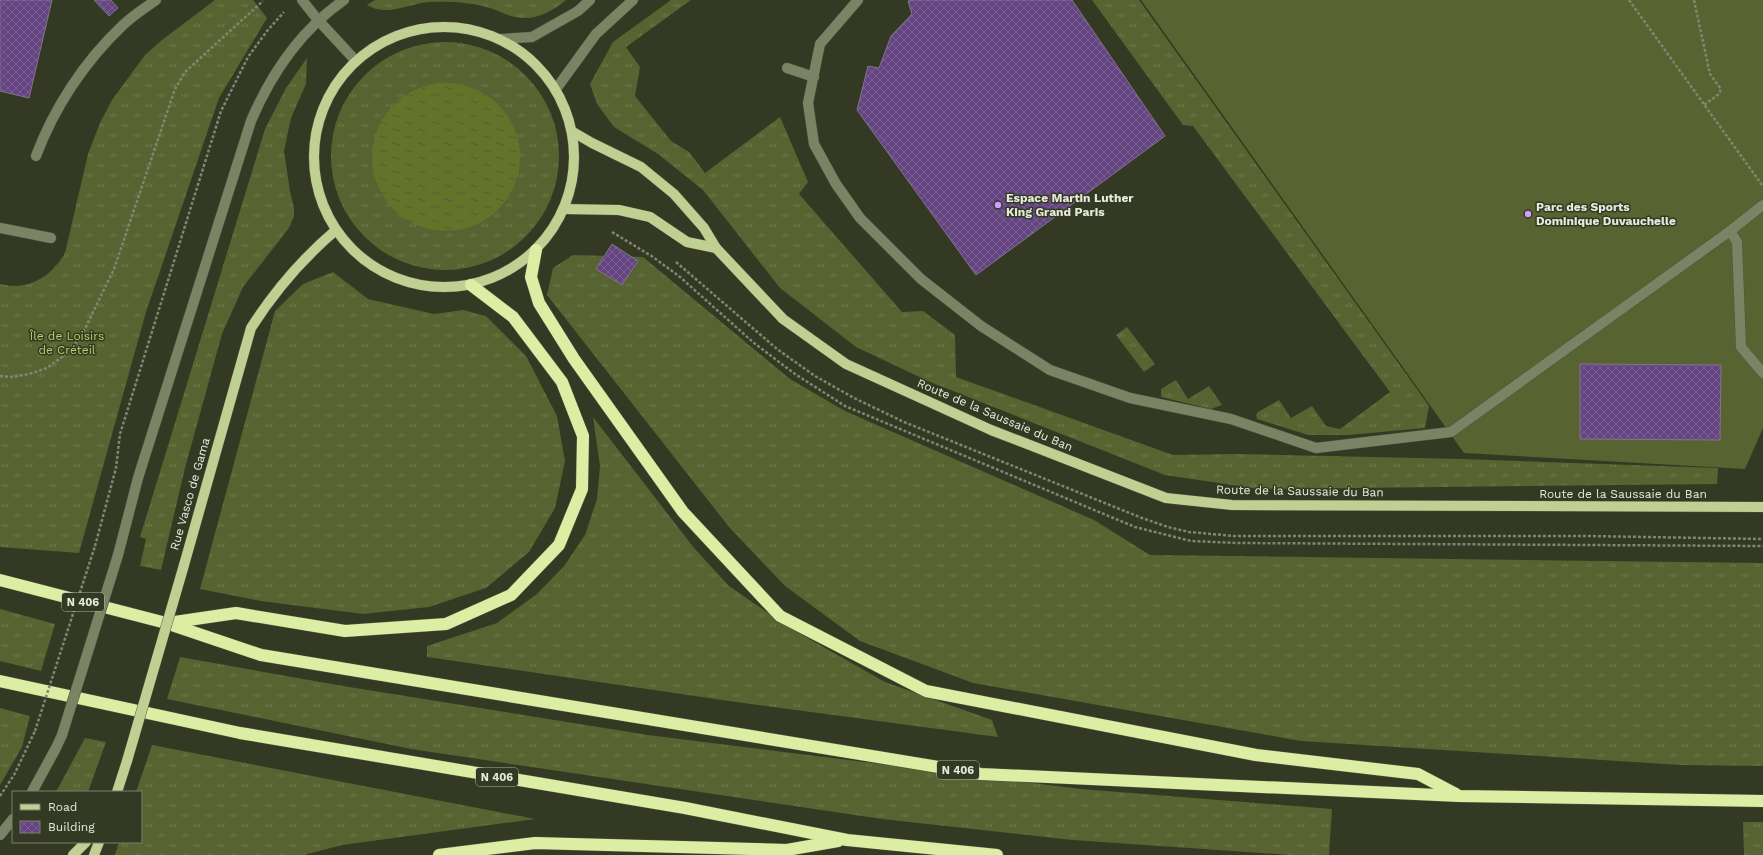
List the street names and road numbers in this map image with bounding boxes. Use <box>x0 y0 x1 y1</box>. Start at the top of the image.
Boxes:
street label: Route de la Saussaie du Ban <box>915 376 1075 454</box>
street label: Rue Vasco de Gama <box>167 436 213 552</box>
street label: Route de la Saussaie du Ban <box>1216 483 1384 499</box>
street label: Route de la Saussaie du Ban <box>1539 487 1707 501</box>
road number: N 406 <box>62 593 104 611</box>
road number: N 406 <box>937 761 979 779</box>
road number: N 406 <box>476 768 518 786</box>

